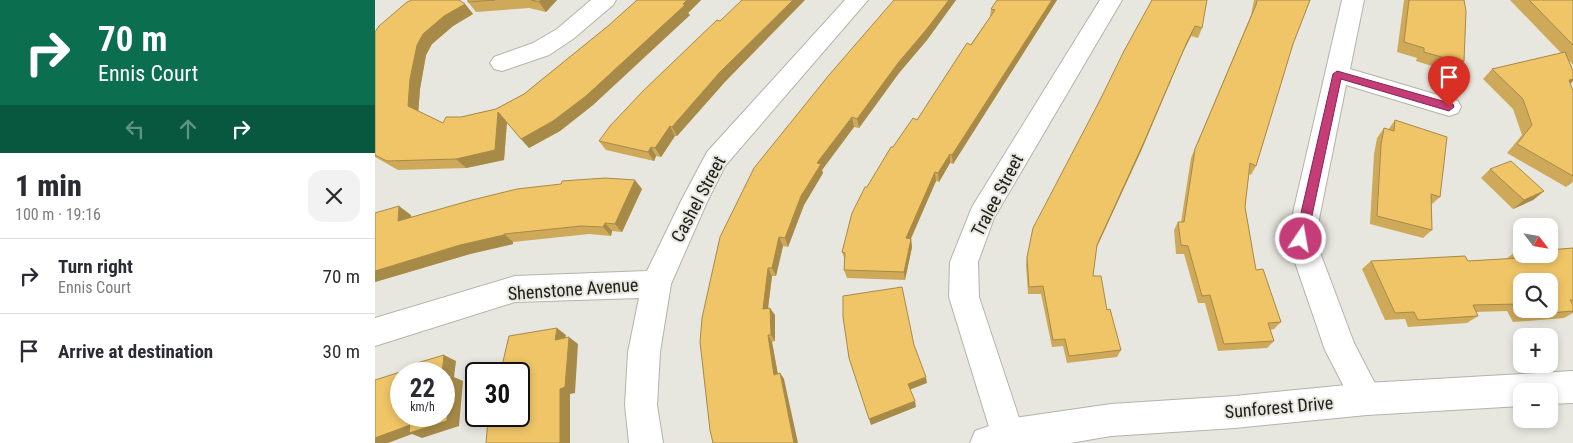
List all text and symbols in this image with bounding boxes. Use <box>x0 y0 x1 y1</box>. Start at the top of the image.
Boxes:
text: 70 m <box>98 19 167 60</box>
icon: right <box>15 20 80 85</box>
pin <box>1428 56 1470 107</box>
text: Ennis Court <box>98 61 198 86</box>
icon: arrive <box>1435 63 1463 91</box>
icon: left <box>121 115 149 143</box>
icon: ahead <box>174 115 202 143</box>
icon: right <box>227 115 255 143</box>
street label: Tralee Street <box>967 150 1027 240</box>
street label: Cashel Street <box>667 152 729 246</box>
text: 1 min <box>15 168 82 203</box>
button: close <box>308 170 360 222</box>
text: 100 m · 19:16 <box>15 205 101 224</box>
position arrow <box>1274 212 1326 264</box>
north arrow <box>1513 218 1557 262</box>
map controls <box>1513 218 1558 428</box>
text: Turn right <box>58 255 133 278</box>
icon: right <box>15 262 43 290</box>
text: 70 m <box>323 265 360 288</box>
button: search <box>1513 273 1558 318</box>
street label: Shenstone Avenue <box>507 274 639 304</box>
text: Ennis Court <box>58 278 131 297</box>
button: + <box>1513 328 1558 373</box>
icon: arrive <box>15 337 43 365</box>
text: Arrive at destination <box>58 340 213 363</box>
text: 30 m <box>323 340 360 363</box>
speed limit sign: 30 <box>465 362 530 427</box>
text: 22 <box>410 374 435 403</box>
button: − <box>1513 383 1558 428</box>
street label: Sunforest Drive <box>1224 392 1334 422</box>
text: km/h <box>410 400 435 414</box>

